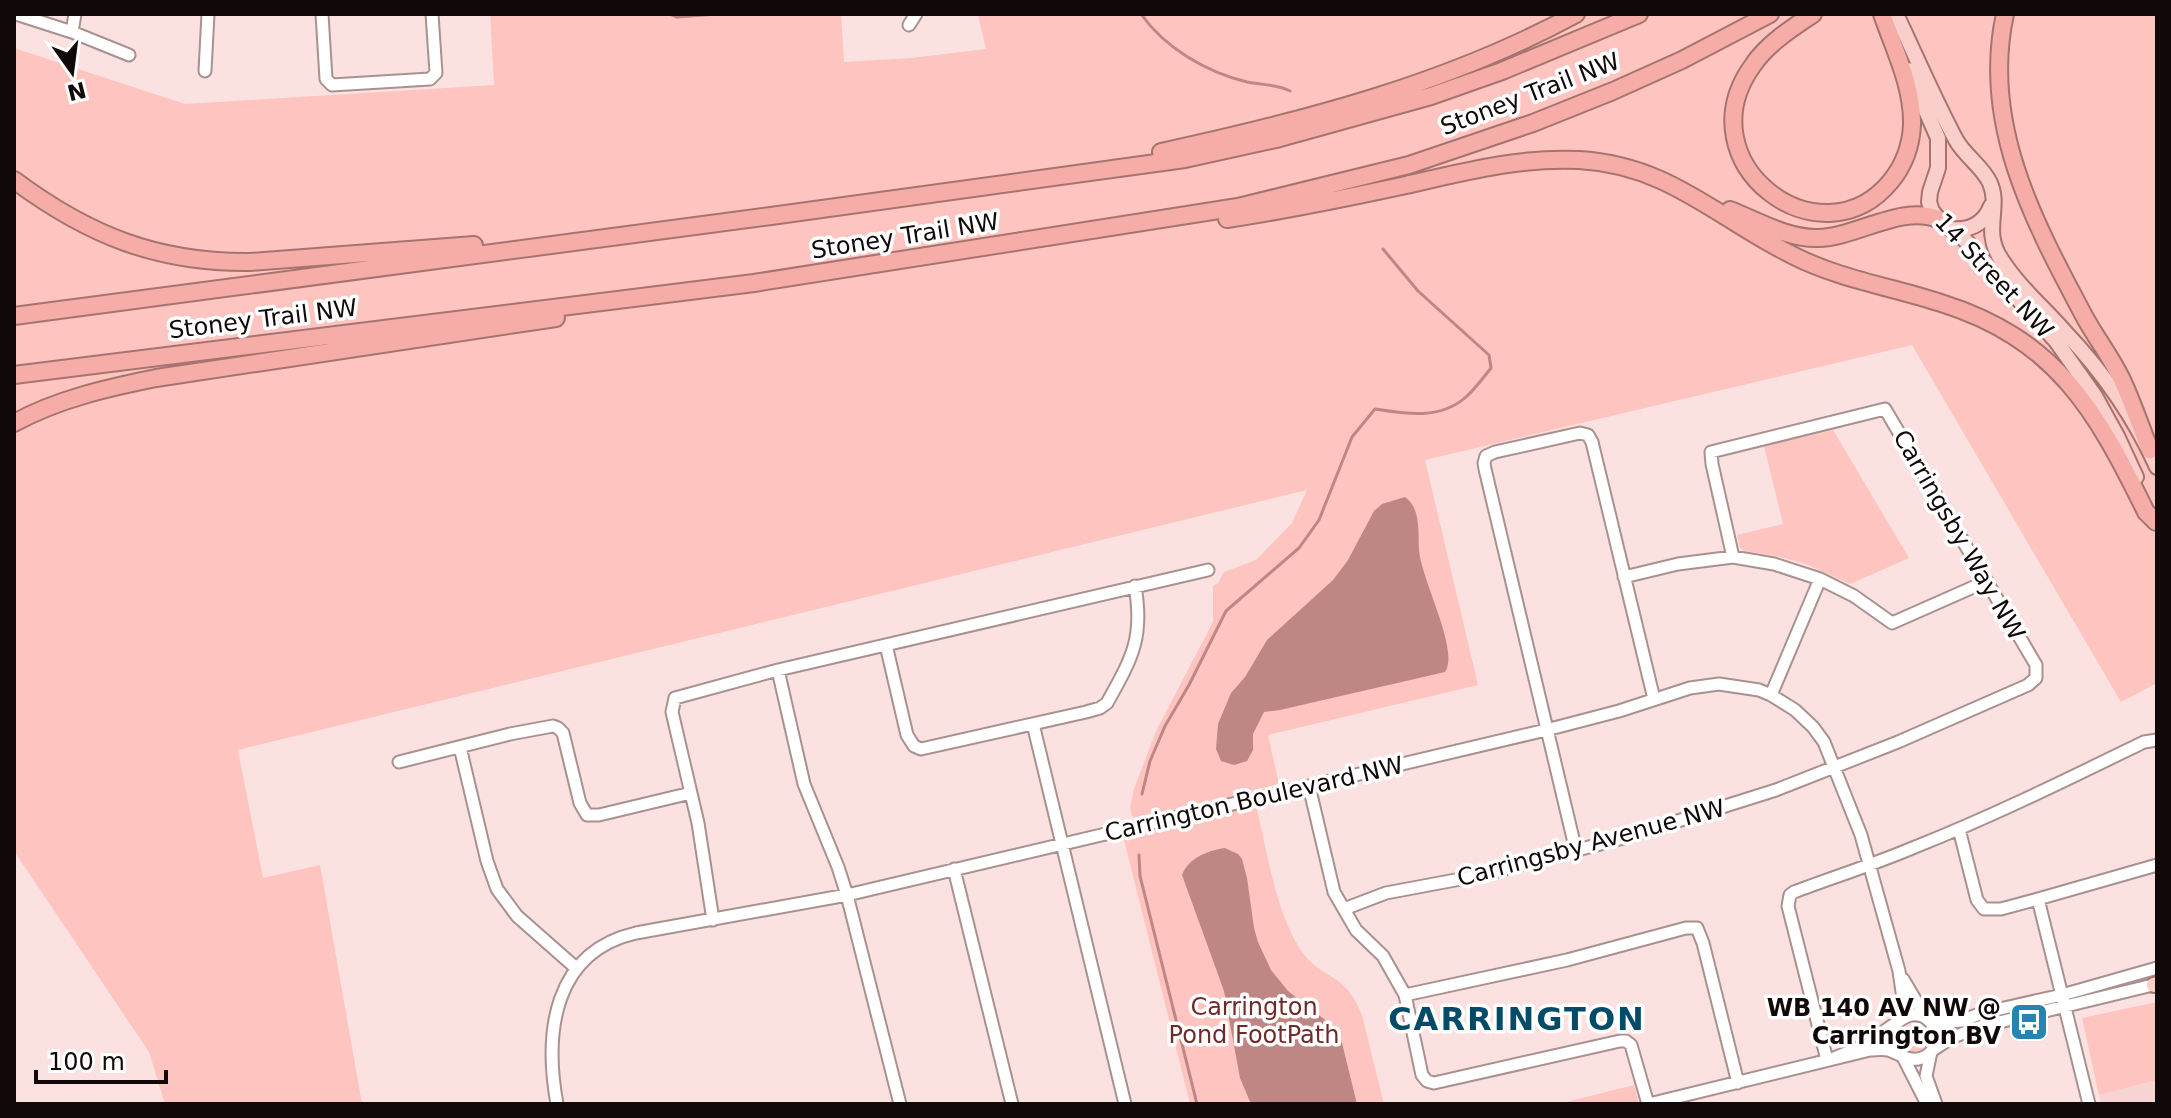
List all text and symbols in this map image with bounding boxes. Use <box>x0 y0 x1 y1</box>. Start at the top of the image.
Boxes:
north arrow <box>32 32 112 112</box>
street label: Stoney Trail NW <box>1437 47 1623 141</box>
text: N <box>65 77 89 105</box>
street label: Stoney Trail NW <box>809 207 1001 265</box>
street label: 14 Street NW <box>1929 208 2059 344</box>
street label: Stoney Trail NW <box>167 294 359 344</box>
street label: Carringsby Way NW <box>1887 425 2031 645</box>
street label: Carrington Boulevard NW <box>1102 751 1406 847</box>
street label: Carringsby Avenue NW <box>1454 794 1728 892</box>
park label: Carrington Pond FootPath <box>1169 993 1339 1049</box>
place label: WB 140 AV NW @ Carrington BV <box>1767 994 2001 1050</box>
district label: CARRINGTON <box>1388 1000 1646 1038</box>
bus stop icon: WB 140 AV NW @ Carrington BV <box>2008 1001 2050 1043</box>
scale bar <box>36 1034 166 1084</box>
text: 100 m <box>48 1048 125 1076</box>

